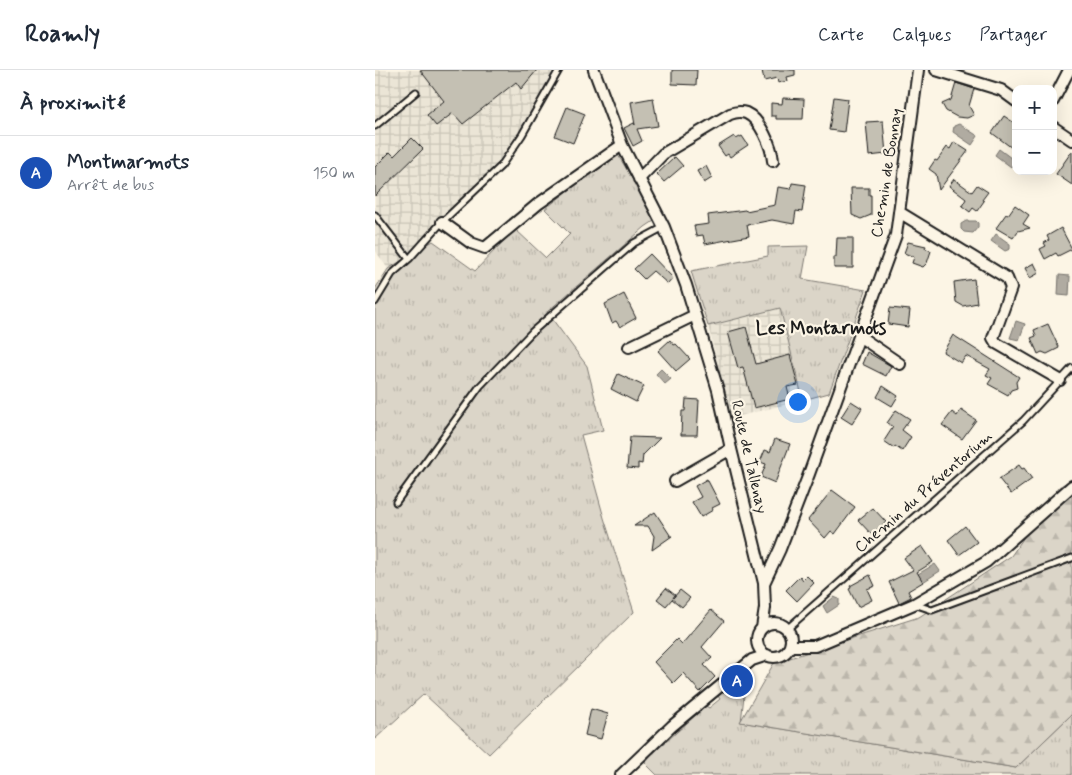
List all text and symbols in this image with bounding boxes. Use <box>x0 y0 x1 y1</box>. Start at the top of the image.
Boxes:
text: Roamly <box>25 19 100 50</box>
text: Carte <box>818 23 864 47</box>
text: Calques <box>892 23 951 47</box>
text: Partager <box>979 23 1047 47</box>
map controls <box>1012 85 1057 175</box>
button: + <box>1012 85 1057 130</box>
text: À proximité <box>20 89 126 117</box>
street label: Chemin de Bonnay <box>866 107 908 239</box>
button: − <box>1012 130 1057 175</box>
text: Montmarmots <box>67 150 189 175</box>
text: A <box>31 163 41 184</box>
text: 150 m <box>313 163 355 184</box>
text: Arrêt de bus <box>67 175 154 196</box>
district label: Les Montarmots <box>756 316 887 341</box>
your location <box>785 389 811 415</box>
street label: Route de Tallenay <box>726 398 772 516</box>
street label: Chemin du Préventorium <box>850 426 998 558</box>
pin: A <box>721 662 753 700</box>

